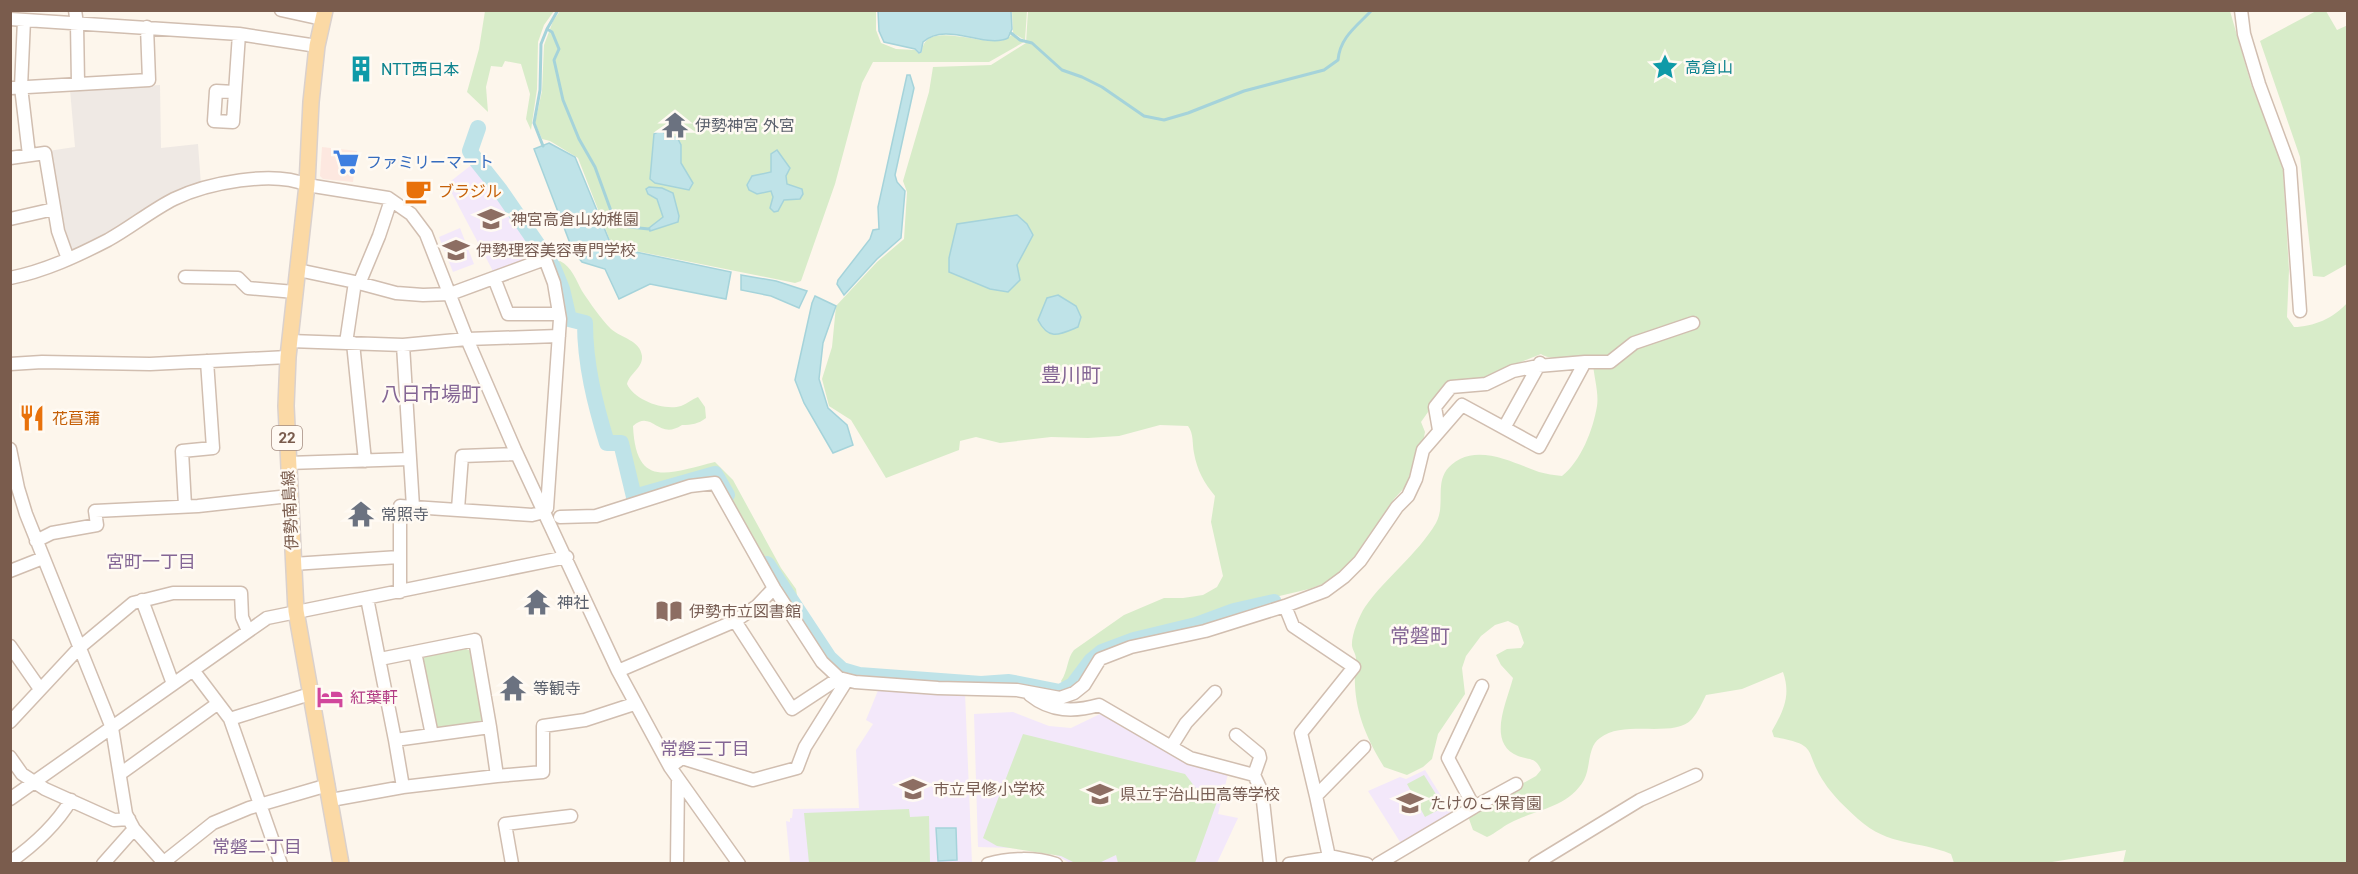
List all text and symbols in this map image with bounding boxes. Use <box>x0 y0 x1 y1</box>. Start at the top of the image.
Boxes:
place icon: 高倉山 <box>1650 52 1680 82</box>
building icon: NTT西日本 <box>346 54 376 84</box>
place label: 高倉山 <box>1685 58 1733 77</box>
place label: NTT西日本 <box>381 60 459 79</box>
temple icon: 伊勢神宮 外宮 <box>660 110 690 140</box>
place label: 伊勢神宮 外宮 <box>695 116 795 135</box>
supermarket icon: ファミリーマート <box>331 147 361 177</box>
place label: ファミリーマート <box>366 153 494 172</box>
cafe icon: ブラジル <box>403 176 433 206</box>
place label: ブラジル <box>438 182 502 201</box>
school or university icon: 神宮高倉山幼稚園 <box>476 204 506 234</box>
place label: 神宮高倉山幼稚園 <box>511 210 639 229</box>
school or university icon: 伊勢理容美容専門学校 <box>441 235 471 265</box>
place label: 伊勢理容美容専門学校 <box>476 241 636 260</box>
district label: 豊川町 <box>1041 363 1101 387</box>
district label: 八日市場町 <box>381 382 481 406</box>
restaurant icon: 花菖蒲 <box>17 403 47 433</box>
place label: 花菖蒲 <box>52 409 100 428</box>
road number: 22 <box>272 426 302 450</box>
street label: 伊勢南島線 <box>278 470 302 550</box>
temple icon: 常照寺 <box>346 499 376 529</box>
place label: 常照寺 <box>381 505 429 524</box>
district label: 宮町一丁目 <box>106 551 196 572</box>
temple icon: 神社 <box>522 587 552 617</box>
place label: 神社 <box>557 593 589 612</box>
library icon: 伊勢市立図書館 <box>654 596 684 626</box>
place label: 伊勢市立図書館 <box>689 602 801 621</box>
district label: 常磐町 <box>1390 624 1450 648</box>
temple icon: 等観寺 <box>498 673 528 703</box>
place label: 等観寺 <box>533 679 581 698</box>
hotel icon: 紅葉軒 <box>315 682 345 712</box>
place label: 紅葉軒 <box>350 688 398 707</box>
district label: 常磐三丁目 <box>660 738 750 759</box>
school or university icon: 市立早修小学校 <box>898 774 928 804</box>
school or university icon: 県立宇治山田高等学校 <box>1085 779 1115 809</box>
place label: 市立早修小学校 <box>933 780 1045 799</box>
place label: 県立宇治山田高等学校 <box>1120 785 1280 804</box>
school or university icon: たけのこ保育園 <box>1395 788 1425 818</box>
place label: たけのこ保育園 <box>1430 794 1542 813</box>
district label: 常磐二丁目 <box>212 836 302 857</box>

